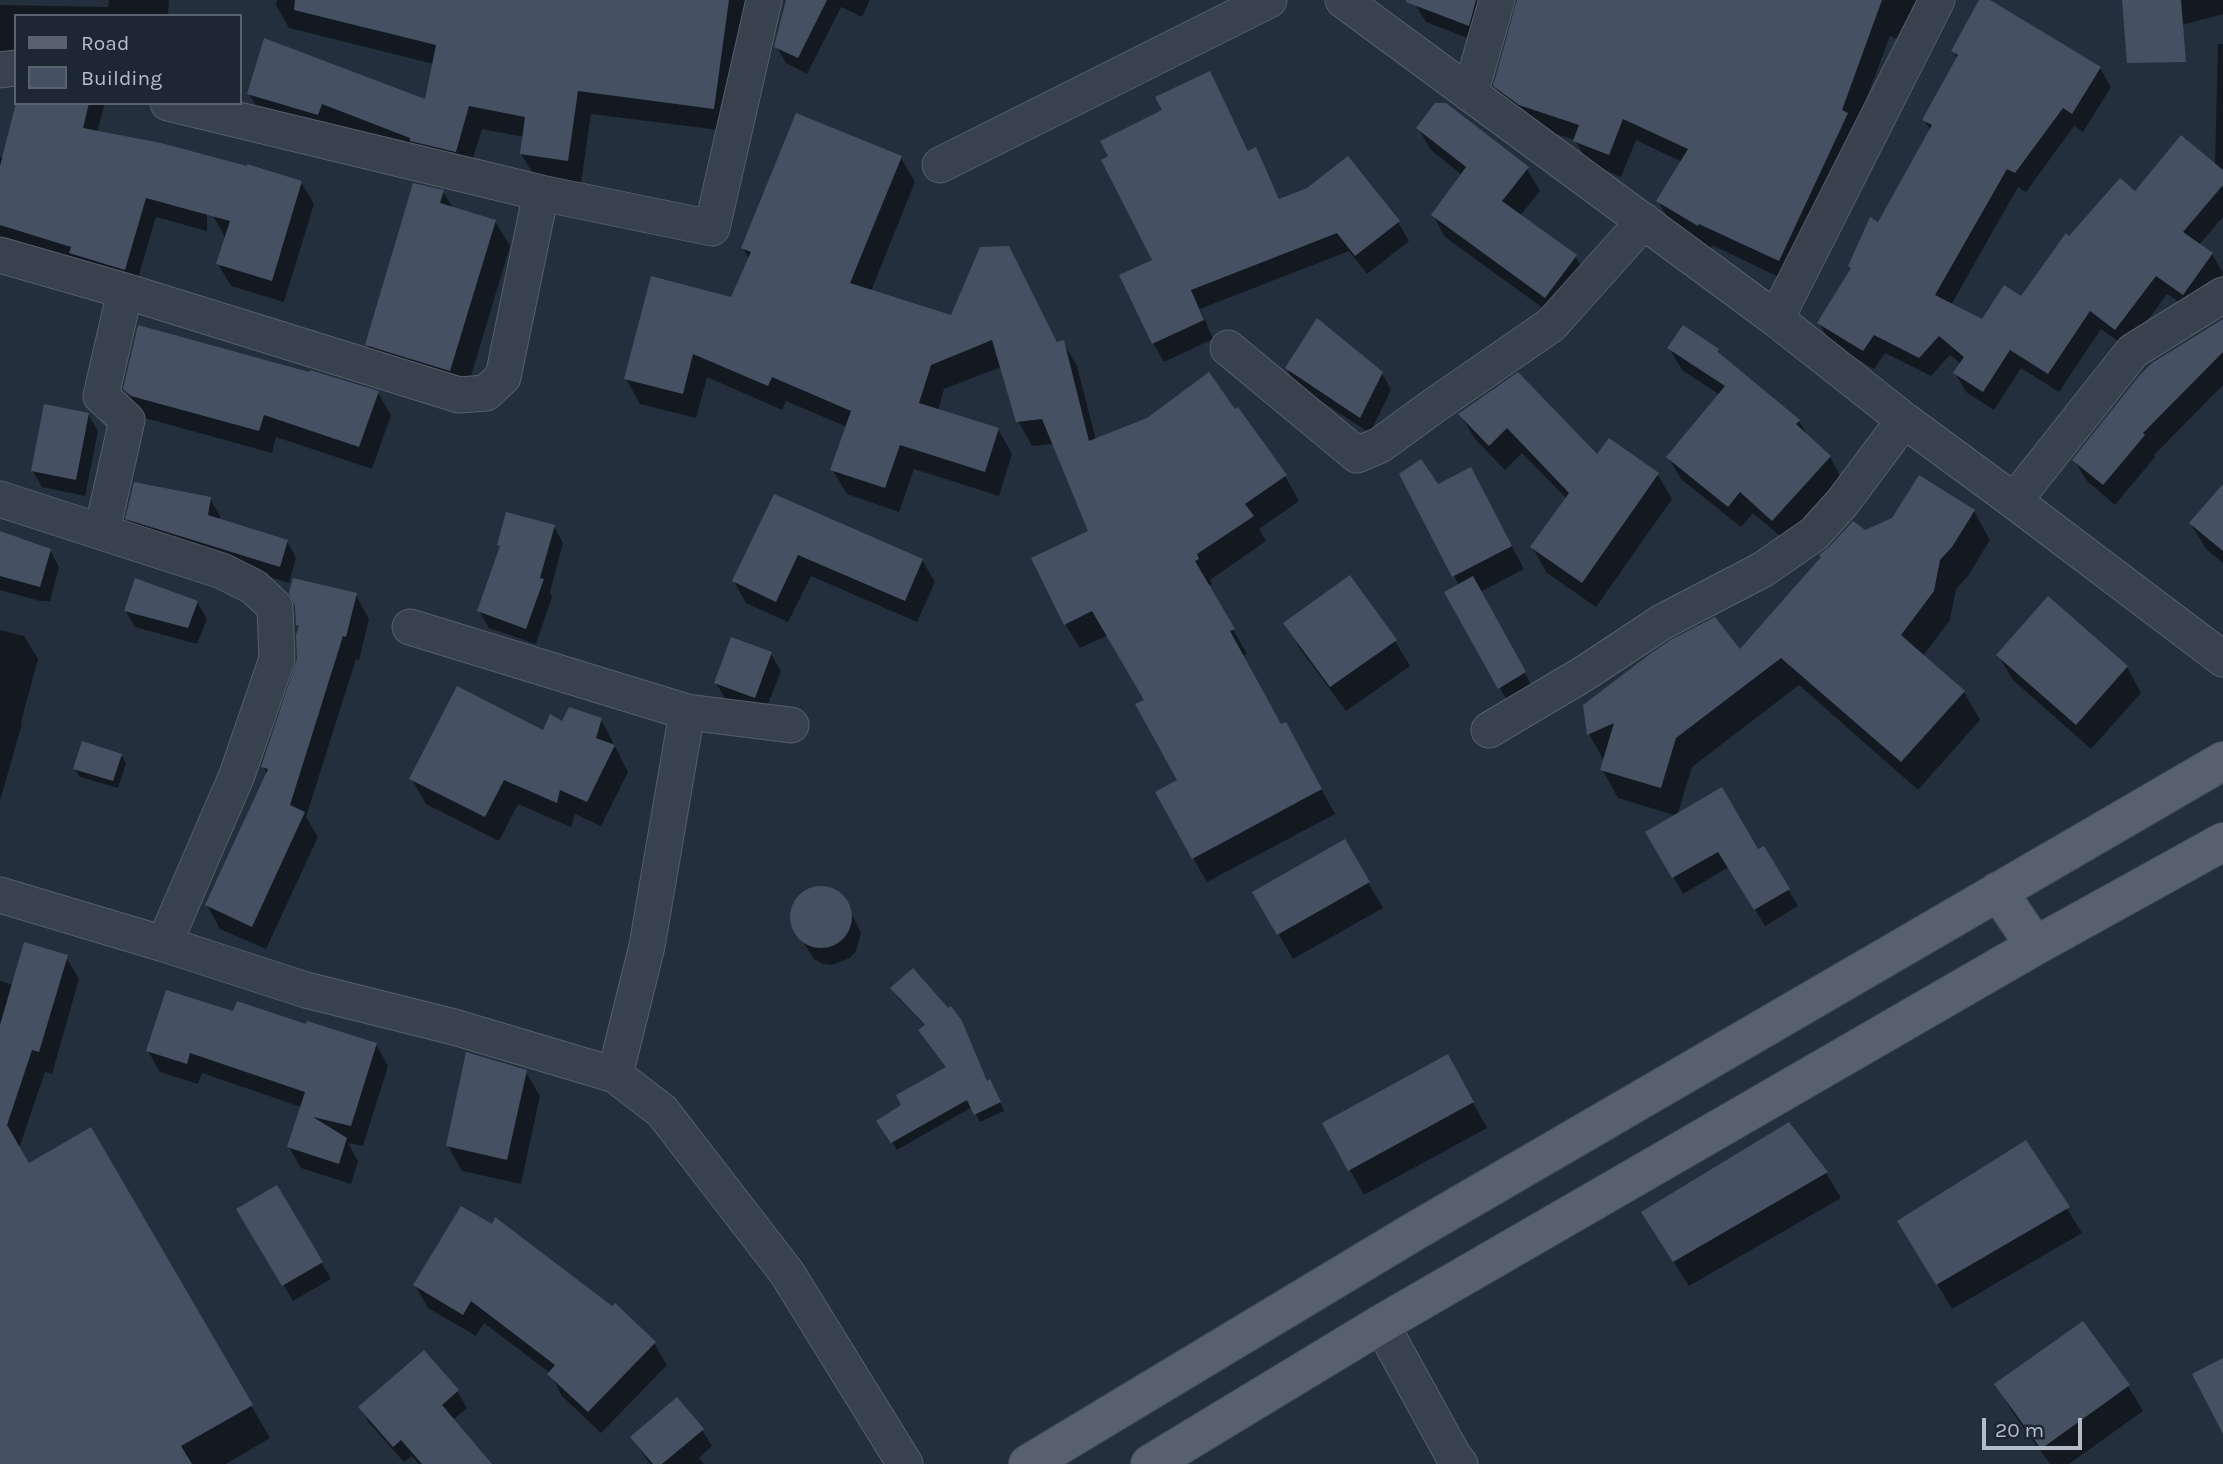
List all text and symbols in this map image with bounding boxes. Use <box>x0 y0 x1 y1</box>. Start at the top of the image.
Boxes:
legend <box>14 14 242 105</box>
text: Road <box>81 31 129 55</box>
text: Building <box>81 66 162 90</box>
scale bar <box>1985 1404 2085 1448</box>
text: 20 m <box>1995 1418 2044 1442</box>

